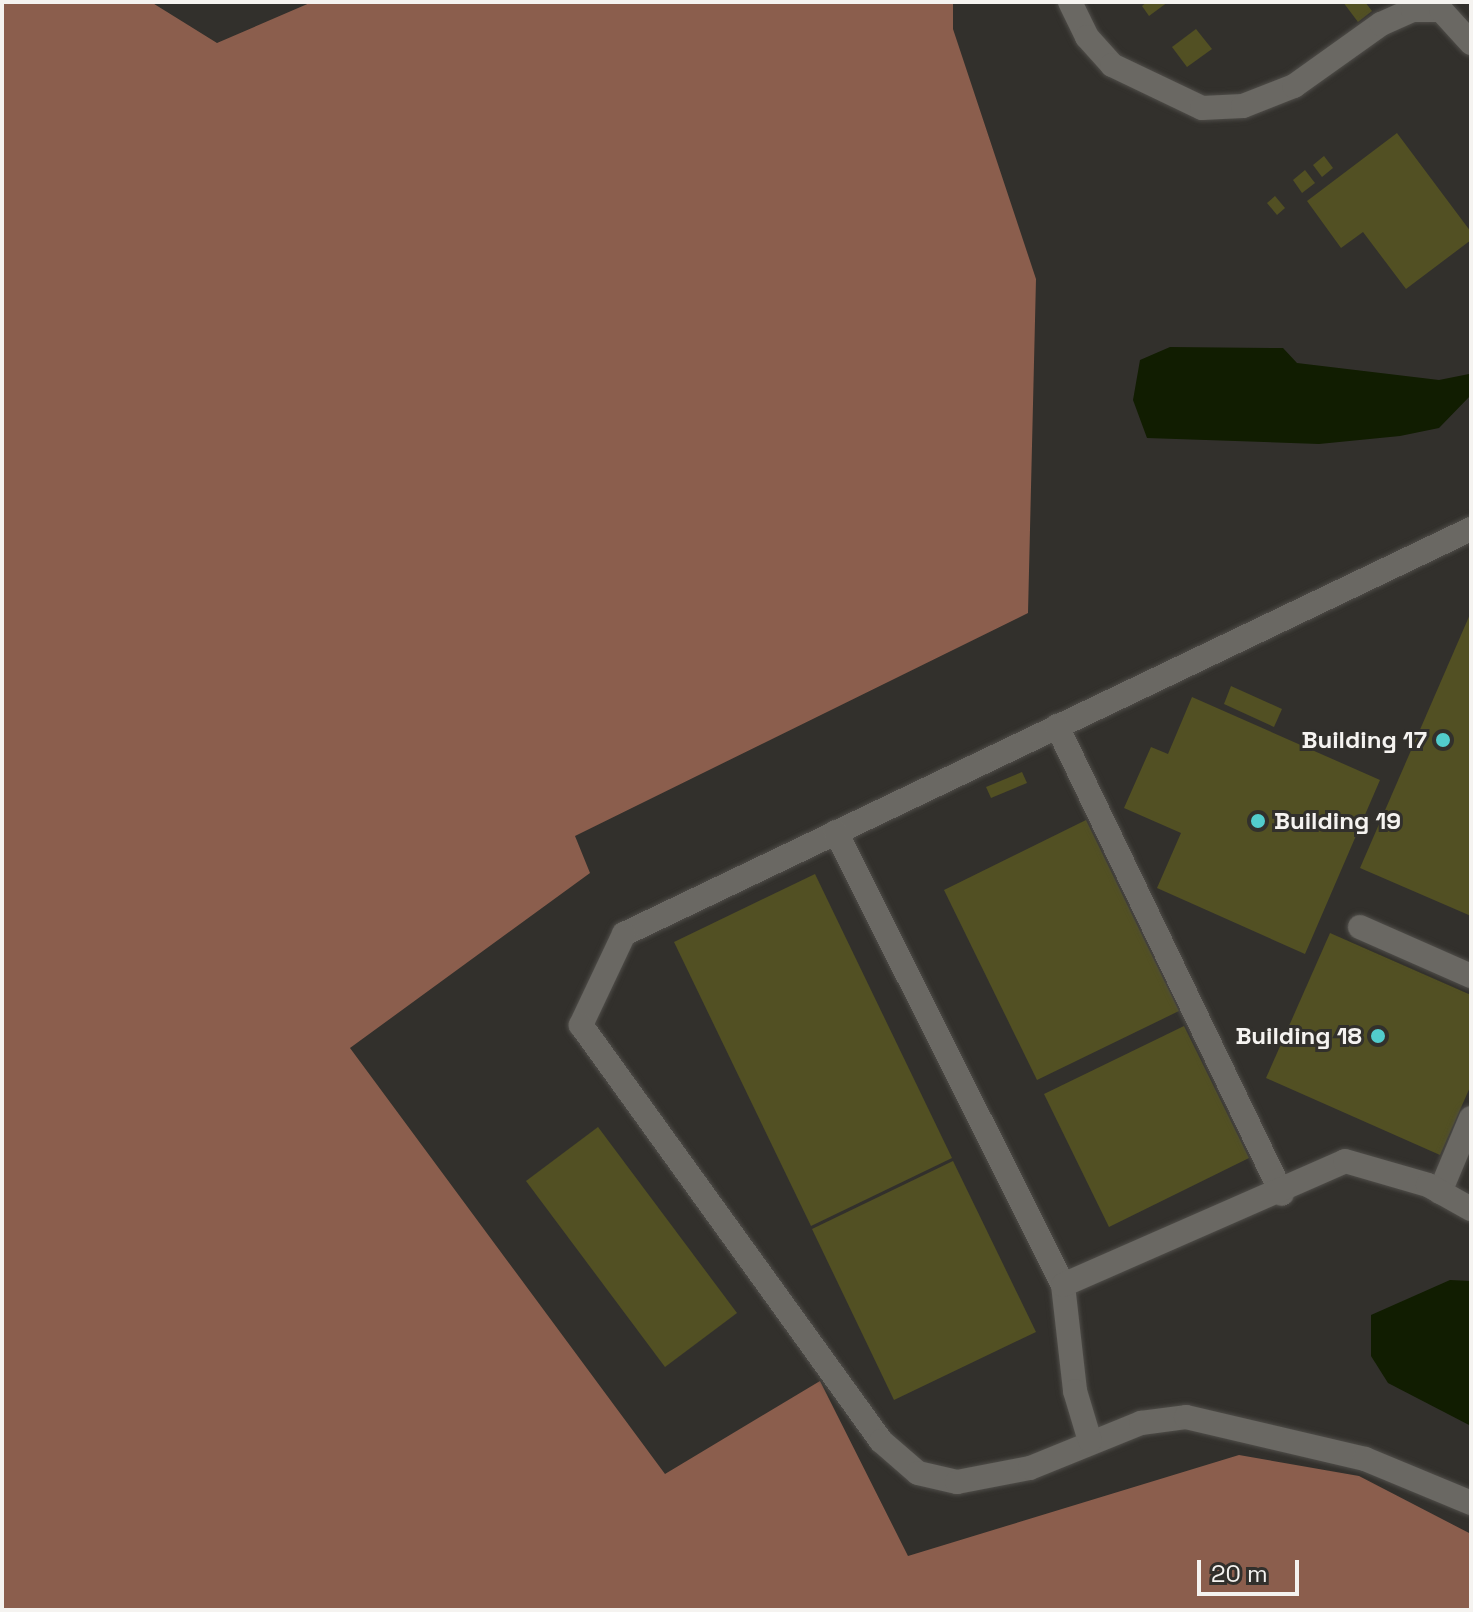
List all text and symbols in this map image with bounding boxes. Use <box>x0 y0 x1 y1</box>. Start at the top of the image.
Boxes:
place label: Building 17 <box>1301 726 1427 754</box>
marker: Building 17 <box>1434 731 1452 749</box>
place label: Building 19 <box>1274 807 1401 835</box>
marker: Building 19 <box>1249 812 1267 830</box>
place label: Building 18 <box>1235 1022 1362 1050</box>
marker: Building 18 <box>1369 1027 1387 1045</box>
scale bar <box>1201 1544 1303 1594</box>
text: 20 m <box>1211 1558 1268 1589</box>

